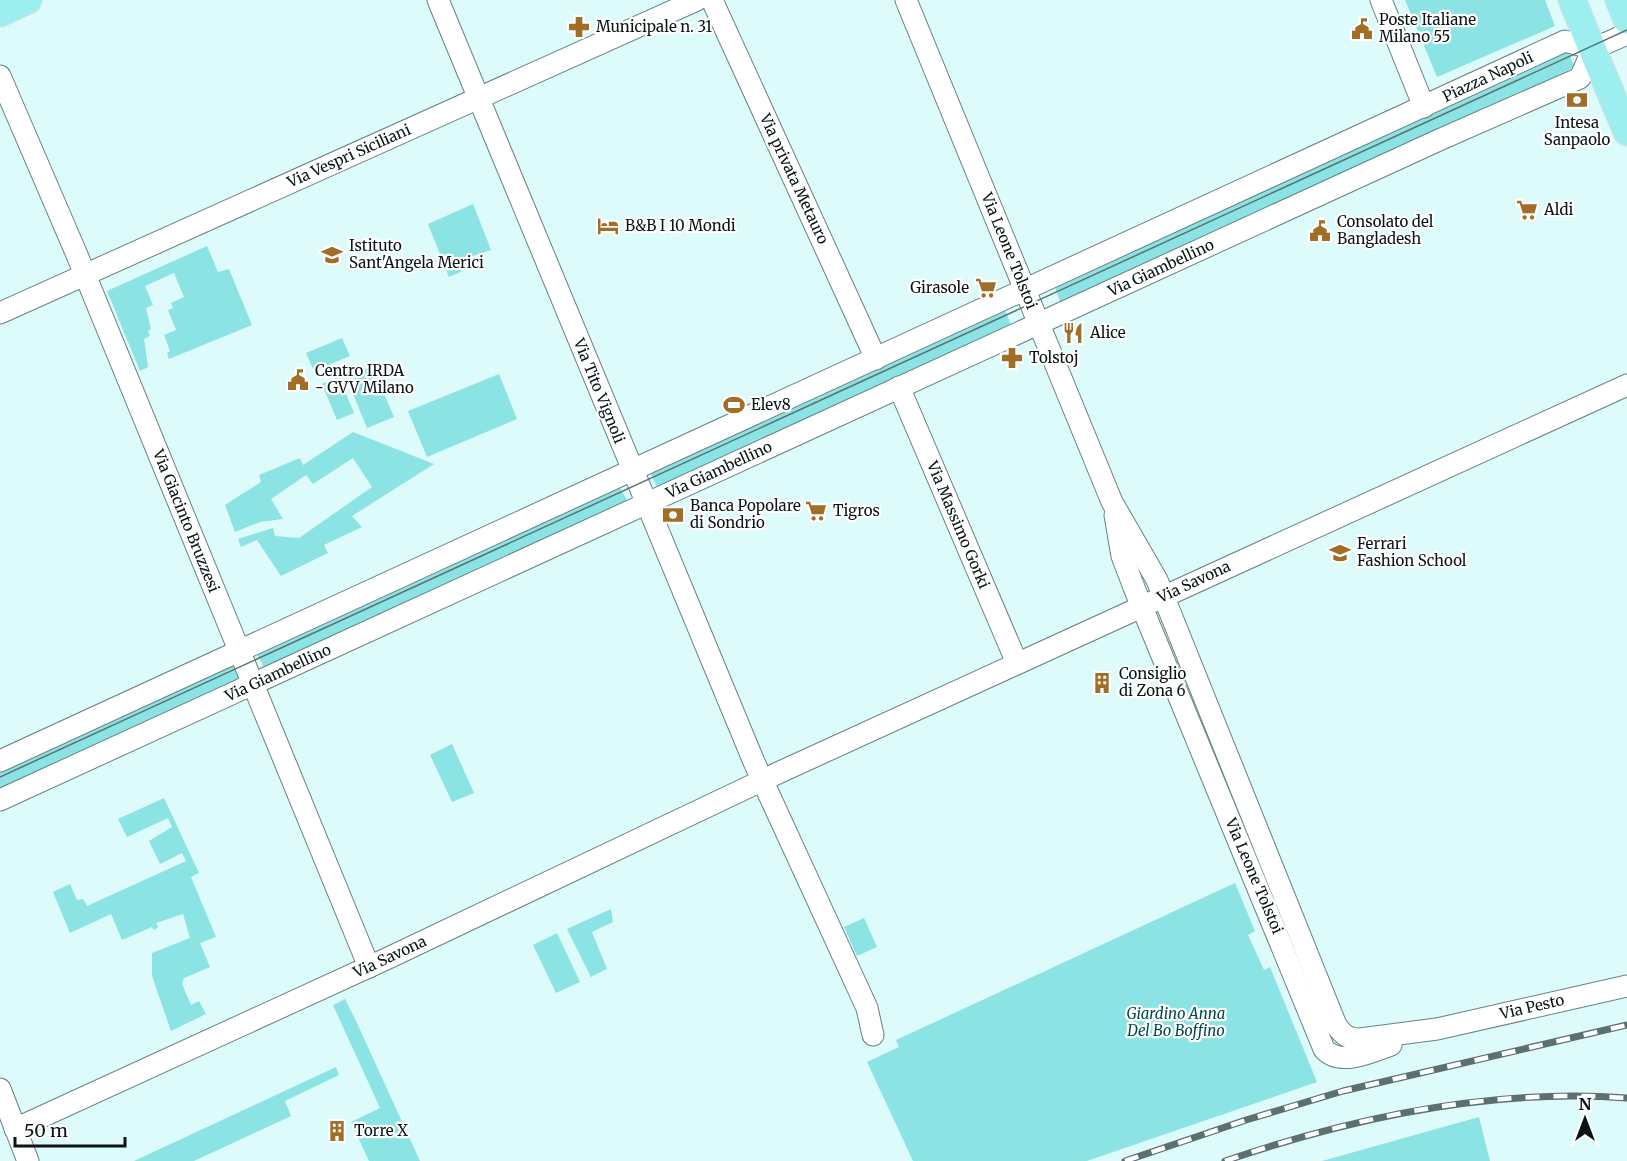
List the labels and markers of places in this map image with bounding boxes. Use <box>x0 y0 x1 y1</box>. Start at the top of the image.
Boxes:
place label: Poste Italiane Milano 55 <box>1379 10 1476 46</box>
pharmacy icon: Municipale n. 31 <box>567 15 591 39</box>
place label: Municipale n. 31 <box>596 17 712 36</box>
public building icon: Poste Italiane Milano 55 <box>1350 17 1374 41</box>
bank icon: Intesa Sanpaolo <box>1565 88 1589 112</box>
place label: Intesa Sanpaolo <box>1544 113 1610 149</box>
supermarket icon: Aldi <box>1515 198 1539 222</box>
place label: Aldi <box>1543 200 1574 219</box>
place label: Consolato del Bangladesh <box>1337 212 1434 248</box>
hotel icon: B&B I 10 Mondi <box>596 214 620 238</box>
place label: B&B I 10 Mondi <box>625 216 736 235</box>
public building icon: Consolato del Bangladesh <box>1308 219 1332 243</box>
place label: Istituto Sant'Angela Merici <box>349 236 484 272</box>
school or university icon: Istituto Sant'Angela Merici <box>320 243 344 267</box>
supermarket icon: Girasole <box>974 276 998 300</box>
place label: Girasole <box>910 278 969 297</box>
restaurant icon: Alice <box>1061 321 1085 345</box>
place label: Alice <box>1089 323 1126 342</box>
pharmacy icon: Tolstoj <box>1000 346 1024 370</box>
place label: Tolstoj <box>1029 348 1079 367</box>
place label: Centro IRDA - GVV Milano <box>315 361 414 397</box>
public building icon: Centro IRDA - GVV Milano <box>286 368 310 392</box>
sports icon: Elev8 <box>722 393 746 417</box>
place label: Elev8 <box>751 395 791 414</box>
place label: Banca Popolare di Sondrio <box>690 496 801 532</box>
supermarket icon: Tigros <box>804 499 828 523</box>
place label: Tigros <box>833 501 880 520</box>
bank icon: Banca Popolare di Sondrio <box>661 503 685 527</box>
place label: Ferrari Fashion School <box>1357 534 1467 570</box>
school or university icon: Ferrari Fashion School <box>1328 541 1352 565</box>
place label: Consiglio di Zona 6 <box>1119 664 1187 700</box>
building icon: Consiglio di Zona 6 <box>1090 671 1114 695</box>
building icon: Torre X <box>325 1119 349 1143</box>
place label: Torre X <box>354 1121 408 1140</box>

